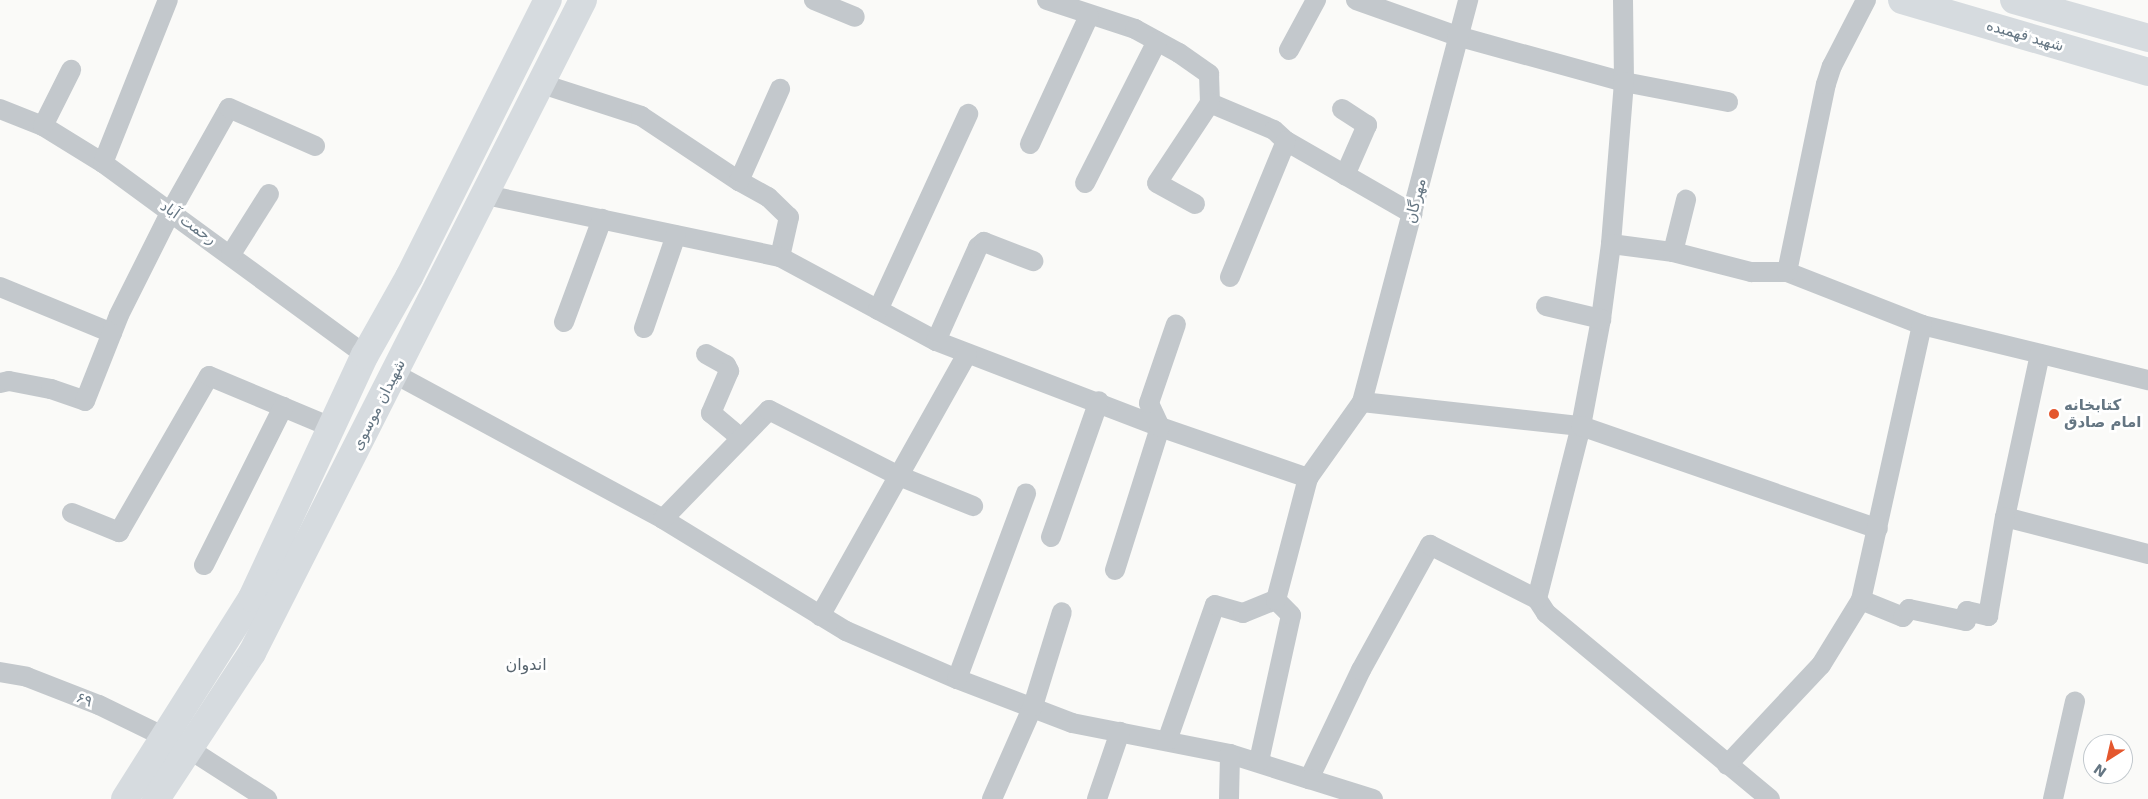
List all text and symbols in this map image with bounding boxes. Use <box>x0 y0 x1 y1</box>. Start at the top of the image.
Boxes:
street label: شهید فهمیده <box>1984 16 2066 56</box>
street label: مهرگان <box>1402 177 1430 225</box>
street label: رحمت آباد <box>157 197 219 249</box>
street label: شهیدان موسوی <box>348 357 410 453</box>
place label: کتابخانه امام صادق <box>2064 396 2142 431</box>
marker: کتابخانه امام صادق <box>2048 408 2060 420</box>
district label: اندوان <box>505 655 547 675</box>
street label: ۶۹ <box>73 689 95 711</box>
north arrow <box>2083 734 2133 784</box>
text: N <box>2091 761 2109 780</box>

